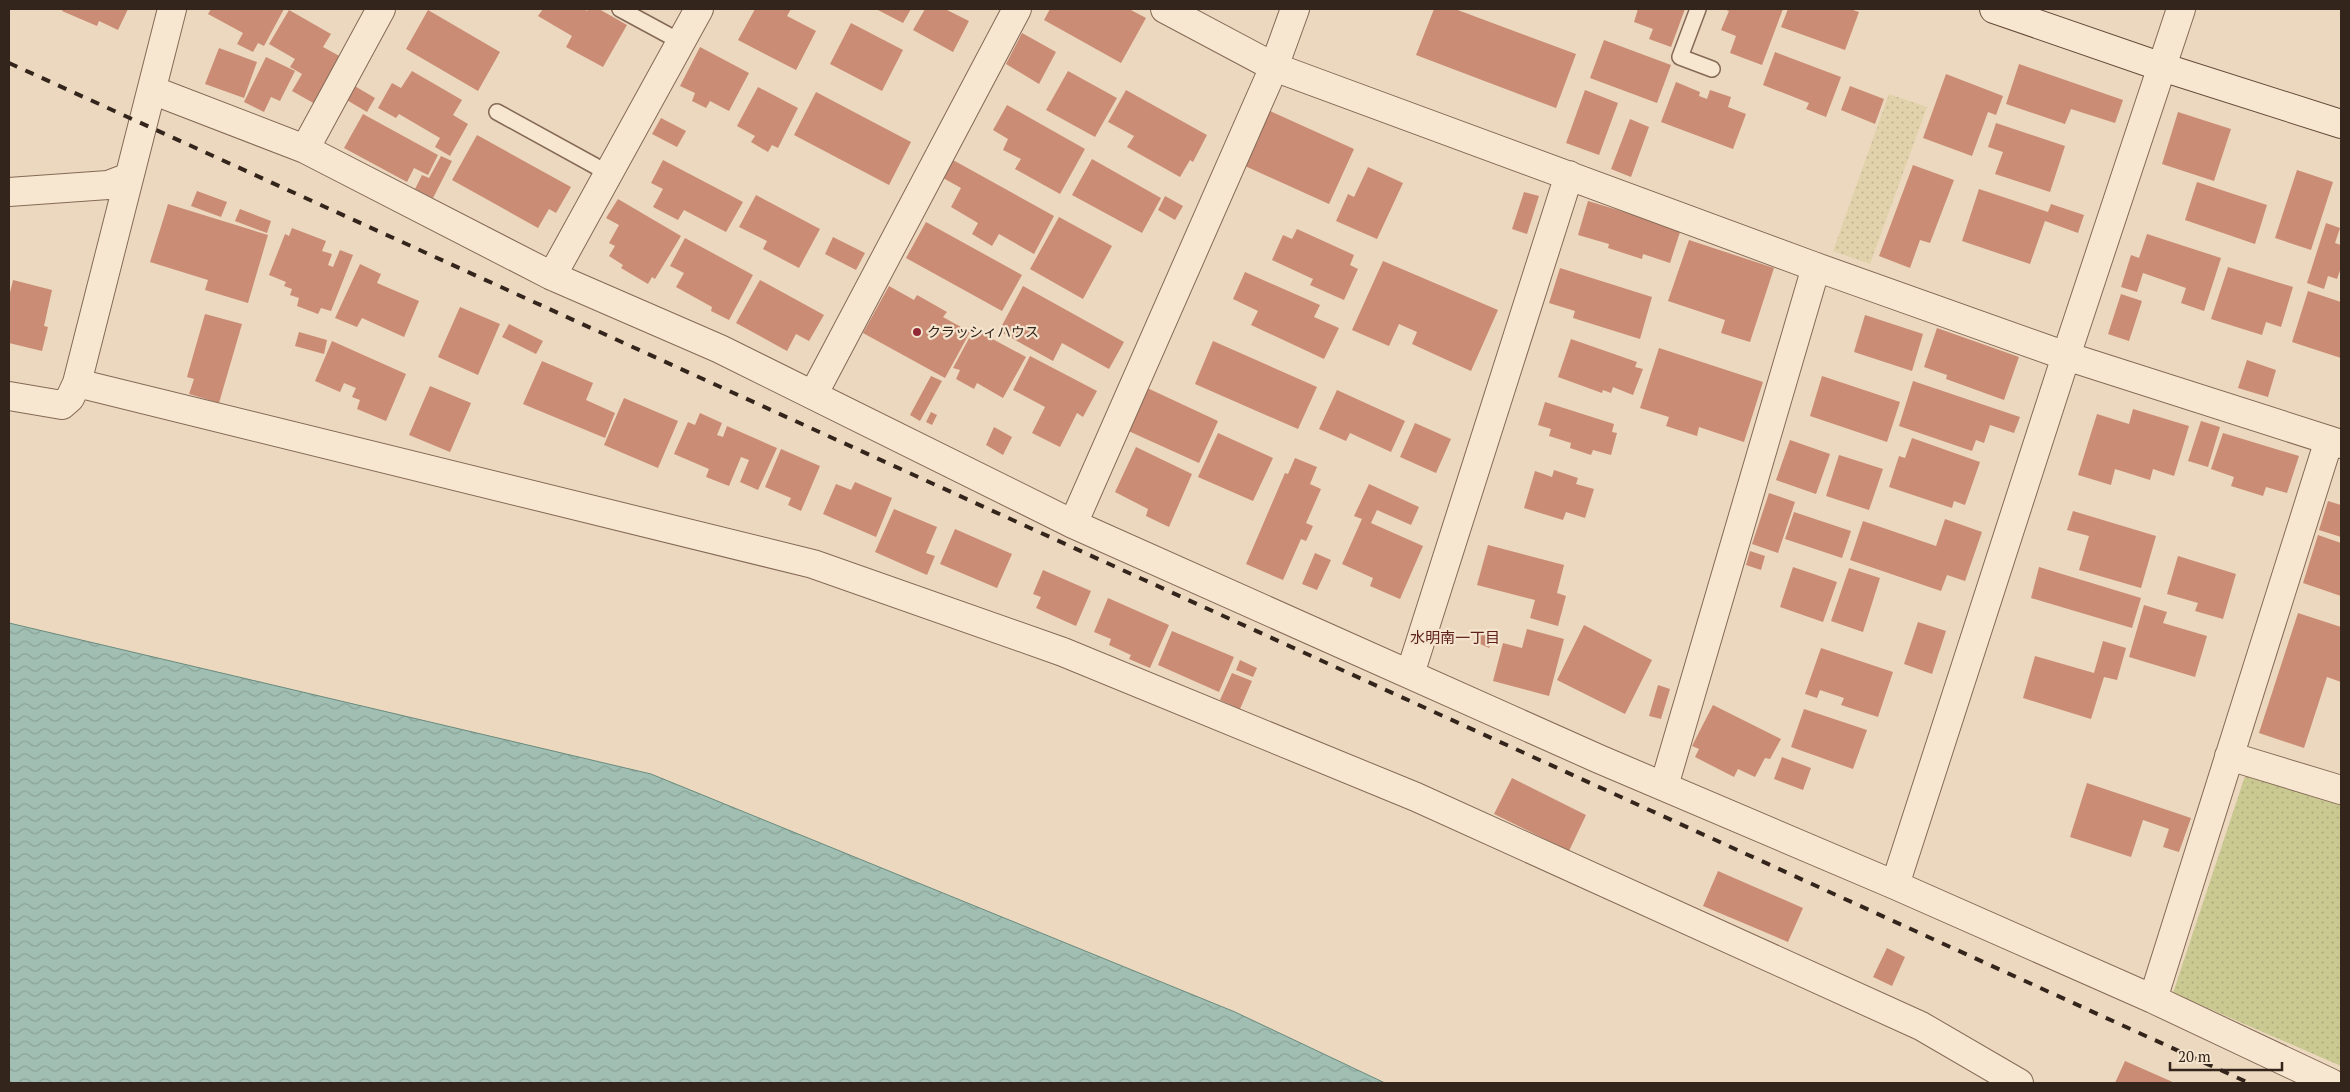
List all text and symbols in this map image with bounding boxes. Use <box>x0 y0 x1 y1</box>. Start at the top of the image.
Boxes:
place label: クラッシィハウス <box>927 322 1039 341</box>
marker: クラッシィハウス <box>911 326 923 338</box>
district label: 水明南一丁目 <box>1410 627 1500 647</box>
scale bar <box>2170 1040 2282 1072</box>
text: 20 m <box>2178 1046 2211 1066</box>

